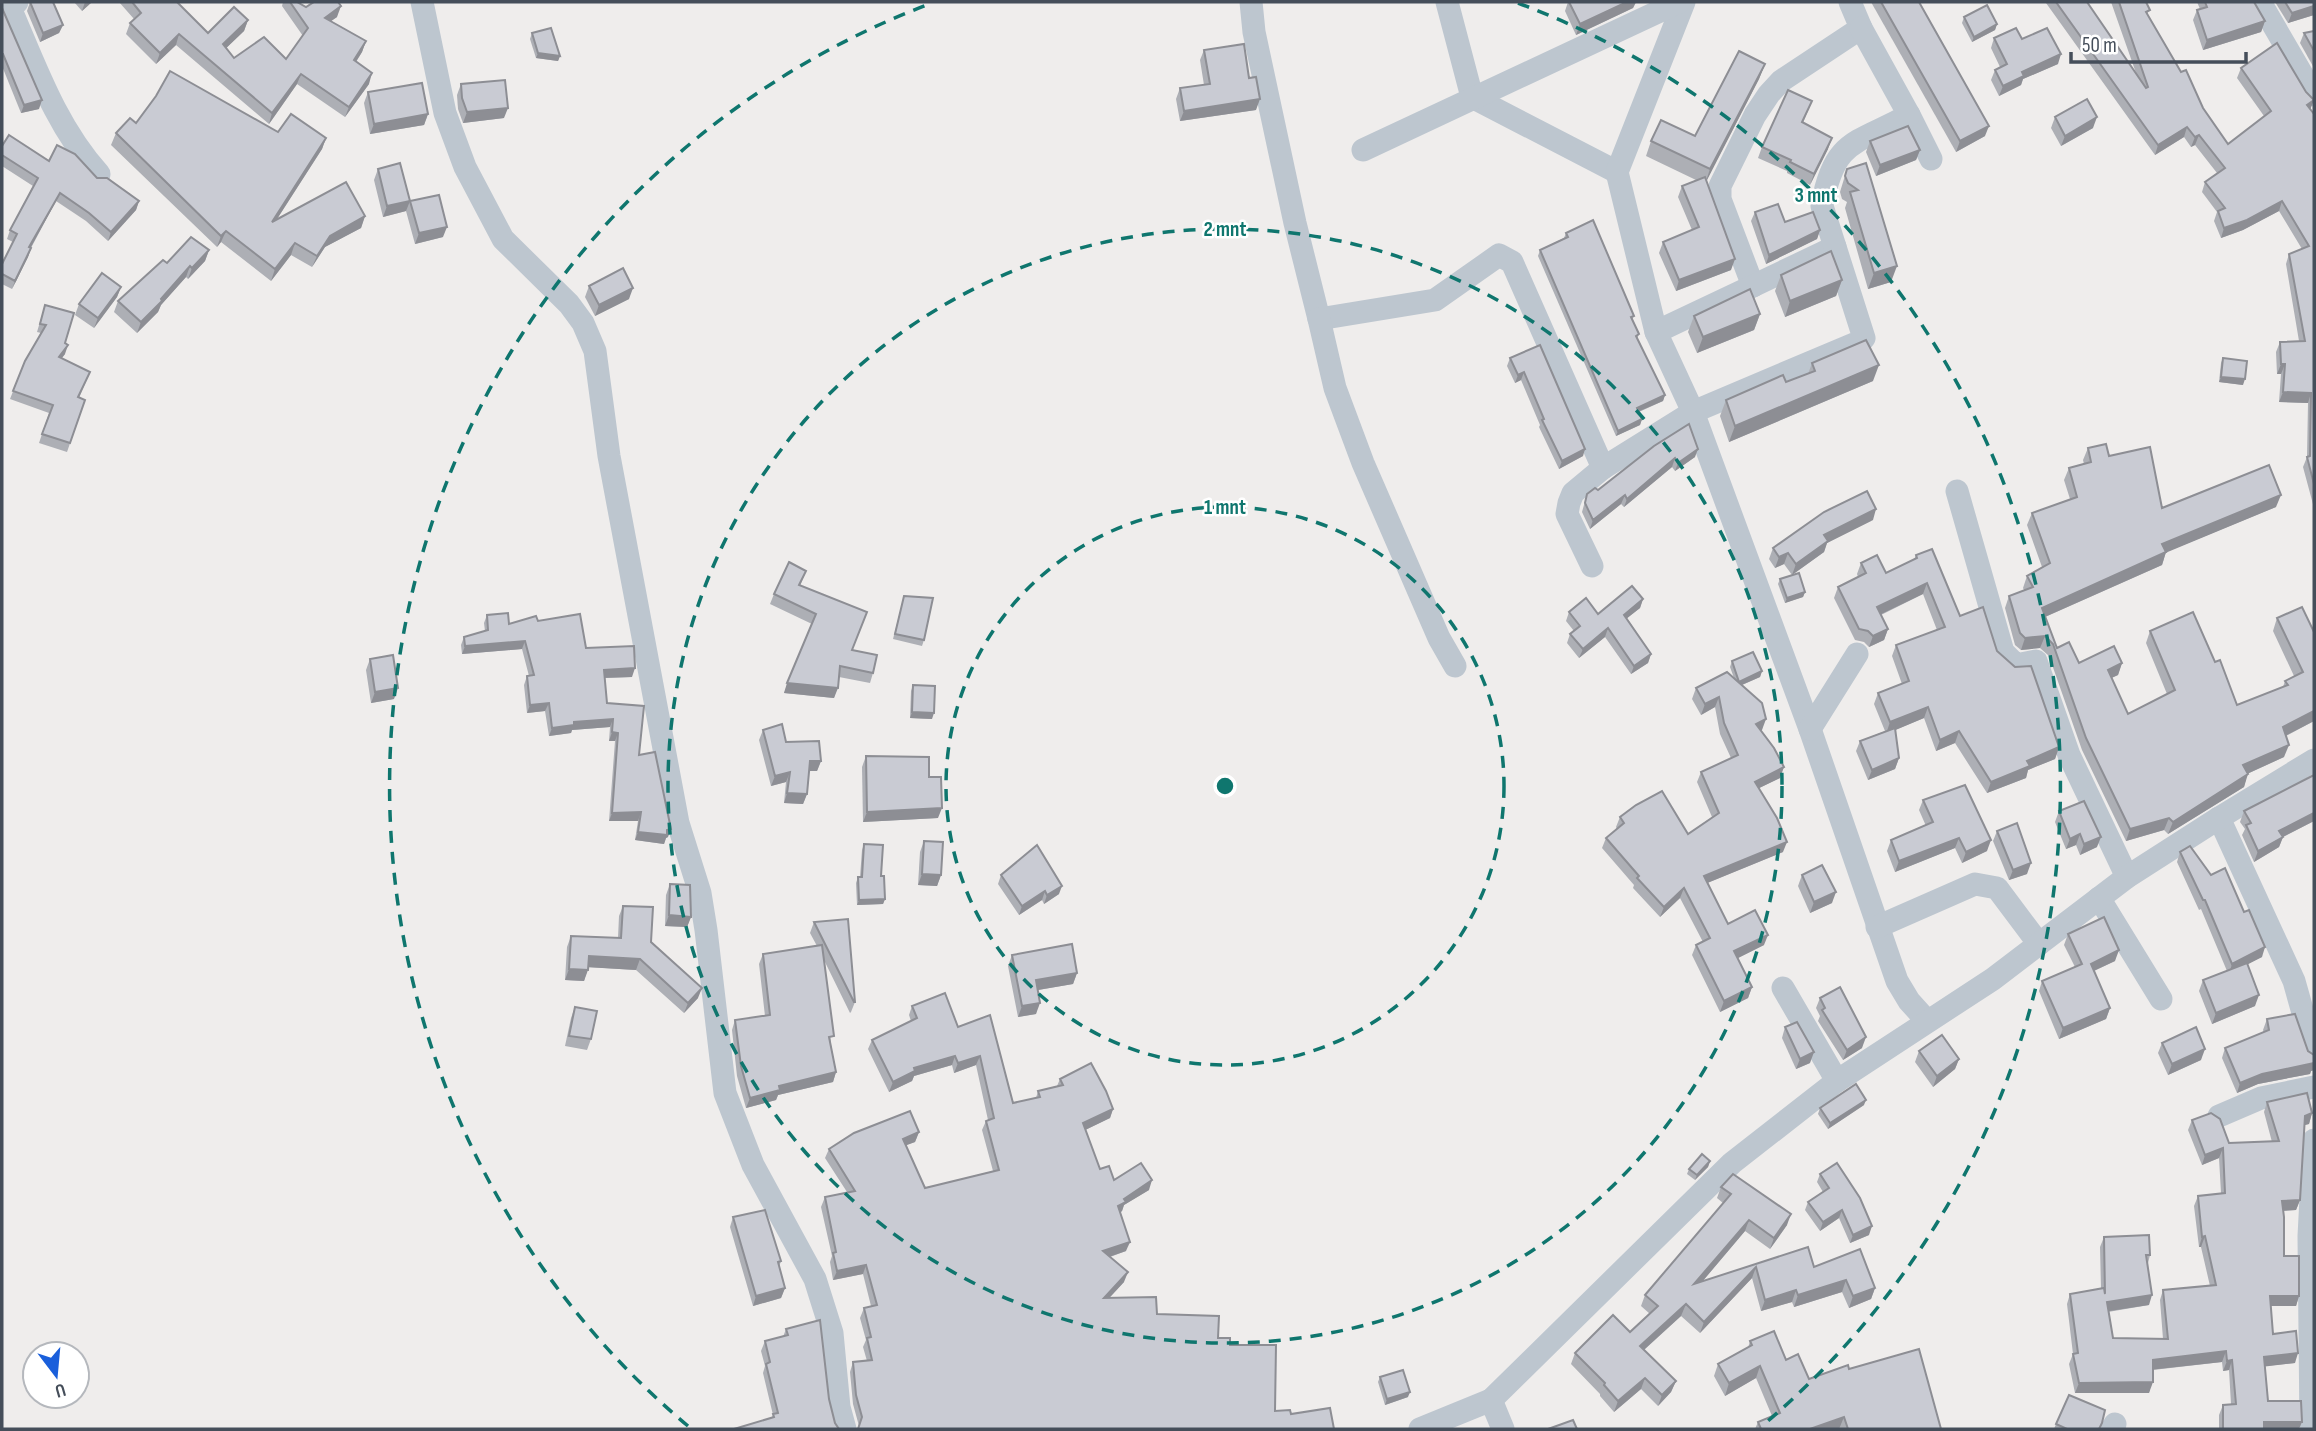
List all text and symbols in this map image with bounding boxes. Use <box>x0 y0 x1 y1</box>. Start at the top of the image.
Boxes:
scale bar <box>2071 21 2246 65</box>
text: 50 m <box>2082 33 2117 58</box>
text: 3 mnt <box>1795 183 1838 208</box>
text: 2 mnt <box>1204 217 1246 242</box>
text: 1 mnt <box>1204 495 1246 520</box>
centre of rings <box>1213 774 1237 798</box>
north arrow <box>21 1340 91 1410</box>
text: U <box>52 1377 68 1402</box>

